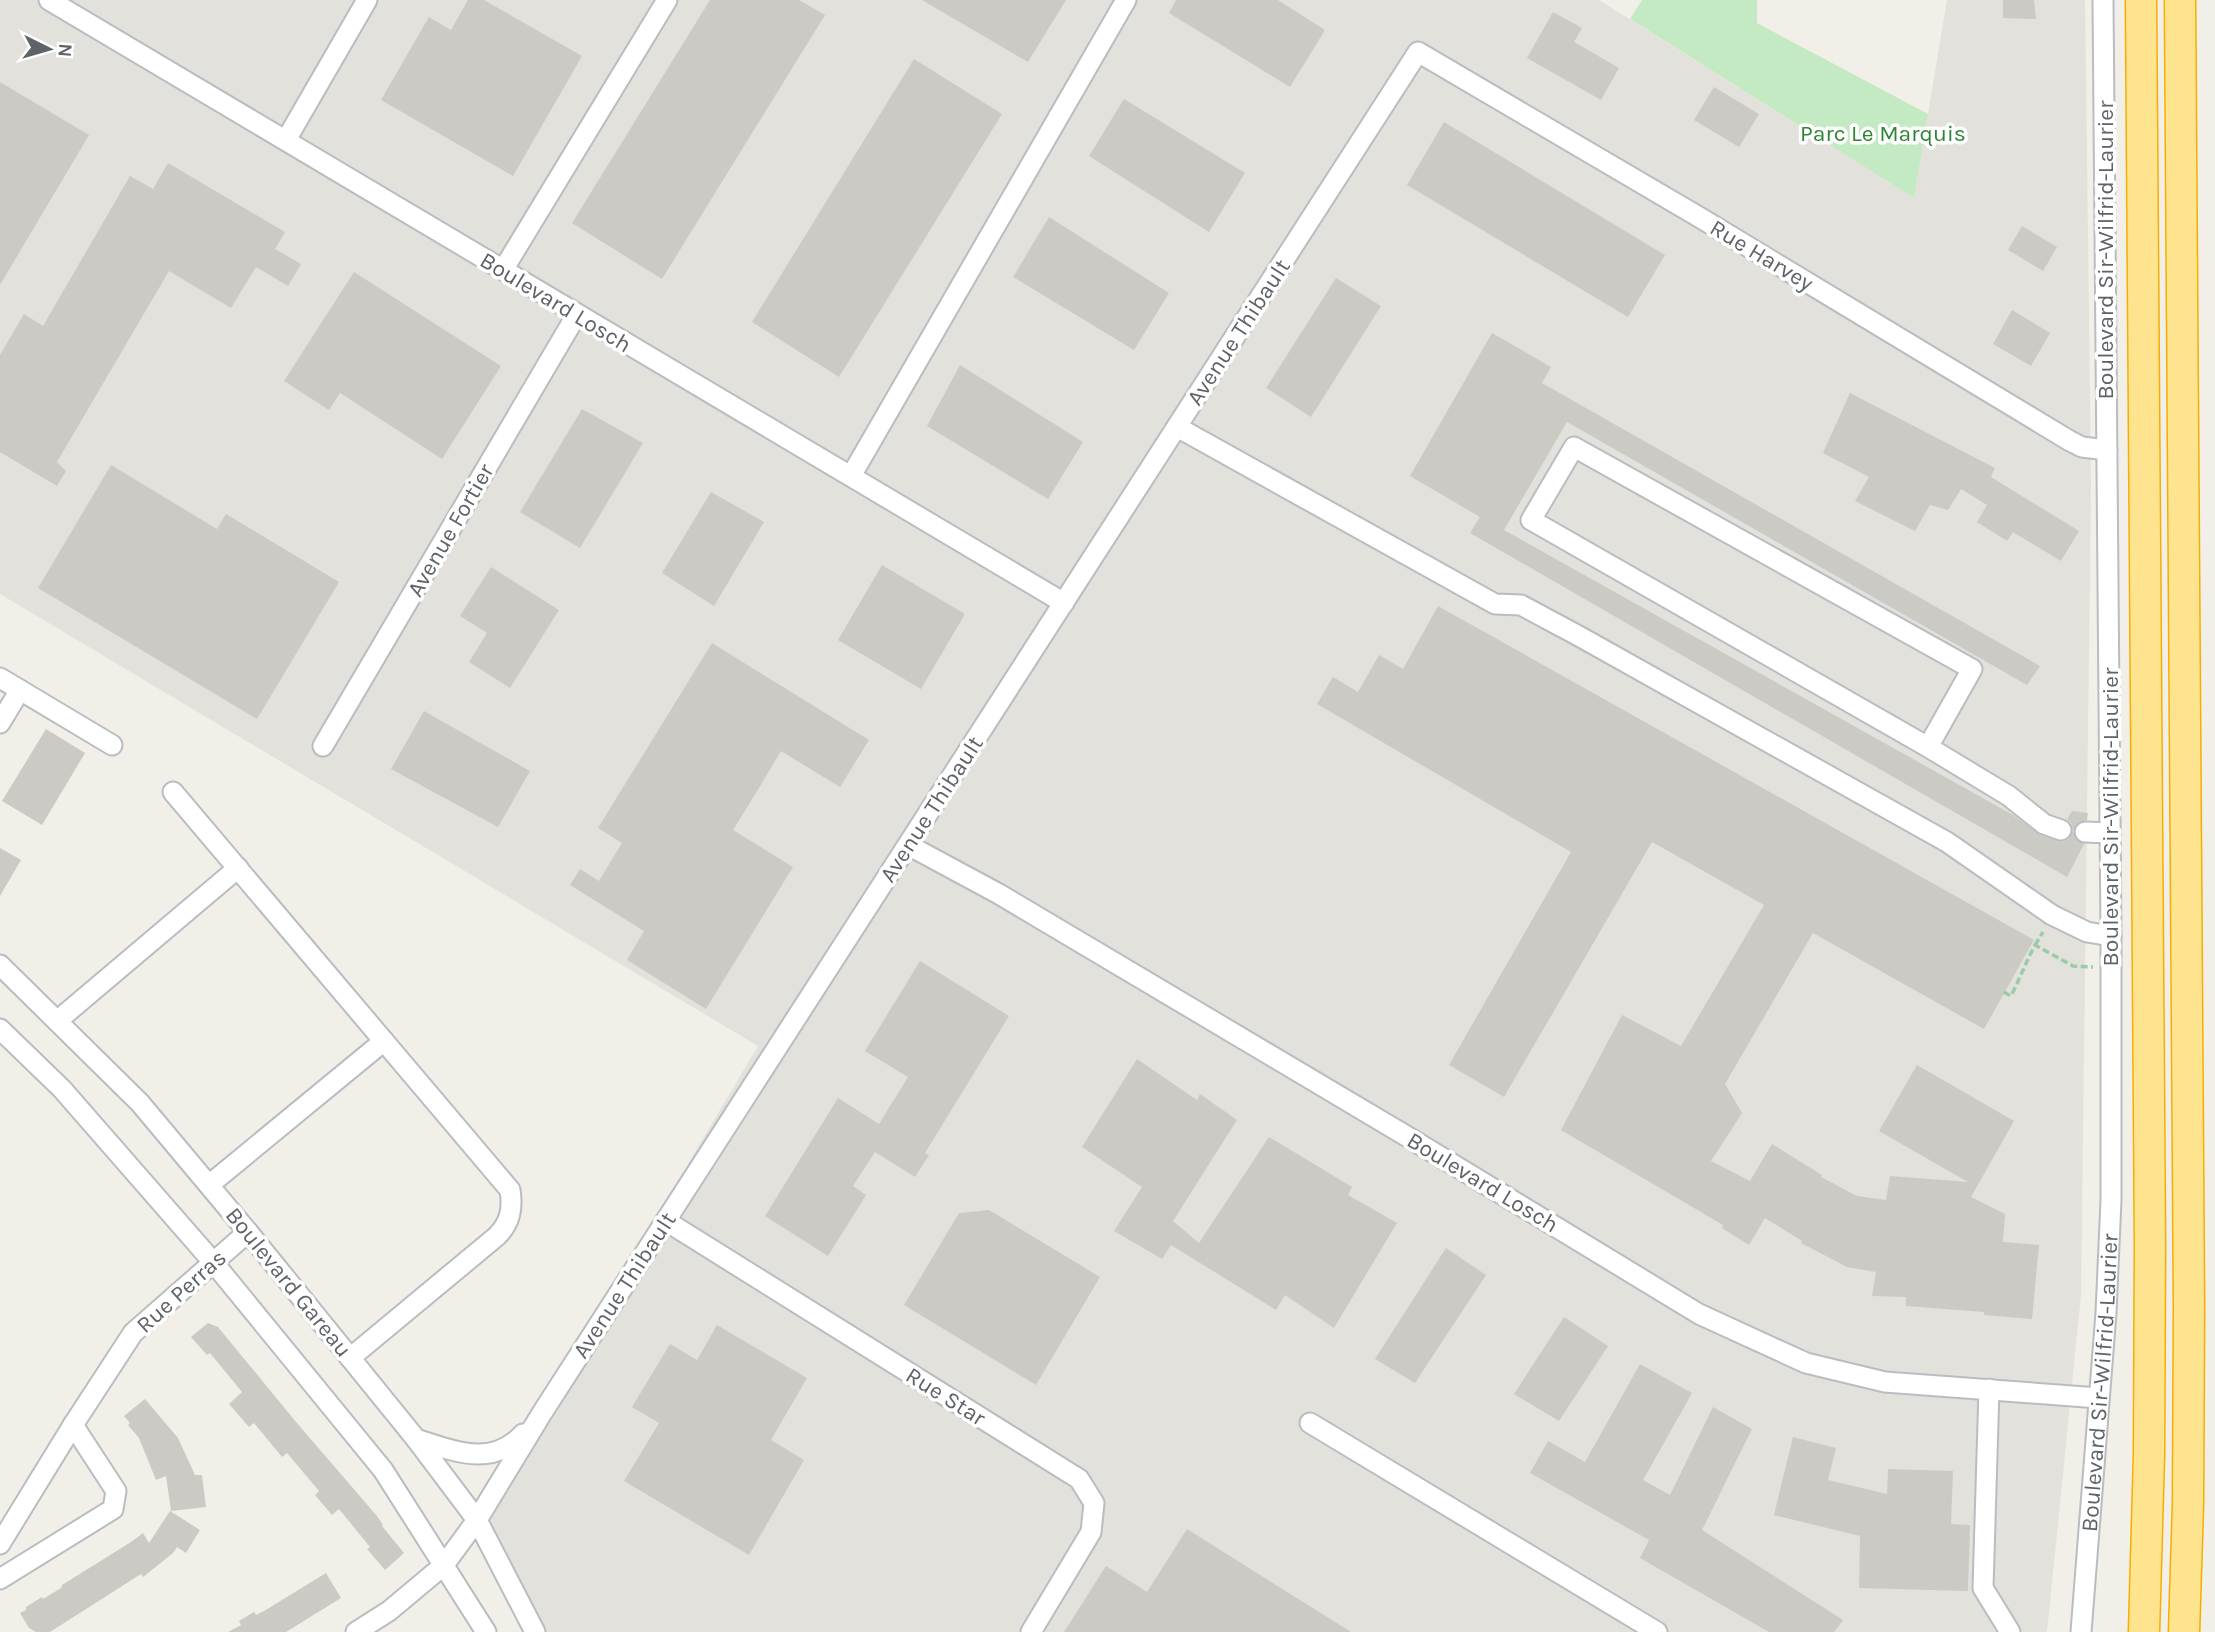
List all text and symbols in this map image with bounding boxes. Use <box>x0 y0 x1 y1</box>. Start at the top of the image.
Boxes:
north arrow <box>14 14 84 84</box>
text: N <box>53 43 76 58</box>
street label: Boulevard Sir-Wilfrid-Laurier <box>2092 100 2119 399</box>
park label: Parc Le Marquis <box>1800 120 1966 147</box>
street label: Rue Harvey <box>1705 214 1819 297</box>
street label: Boulevard Losch <box>475 247 636 358</box>
street label: Avenue Thibault <box>1181 254 1296 410</box>
street label: Avenue Fortier <box>401 458 500 602</box>
street label: Boulevard Sir-Wilfrid-Laurier <box>2097 667 2124 966</box>
street label: Avenue Thibault <box>874 731 989 887</box>
street label: Boulevard Losch <box>1402 1127 1563 1238</box>
street label: Boulevard Gareau <box>220 1202 357 1363</box>
street label: Avenue Thibault <box>567 1207 682 1363</box>
street label: Boulevard Sir-Wilfrid-Laurier <box>2076 1232 2124 1533</box>
street label: Rue Perras <box>131 1244 232 1339</box>
street label: Rue Star <box>901 1361 991 1432</box>

